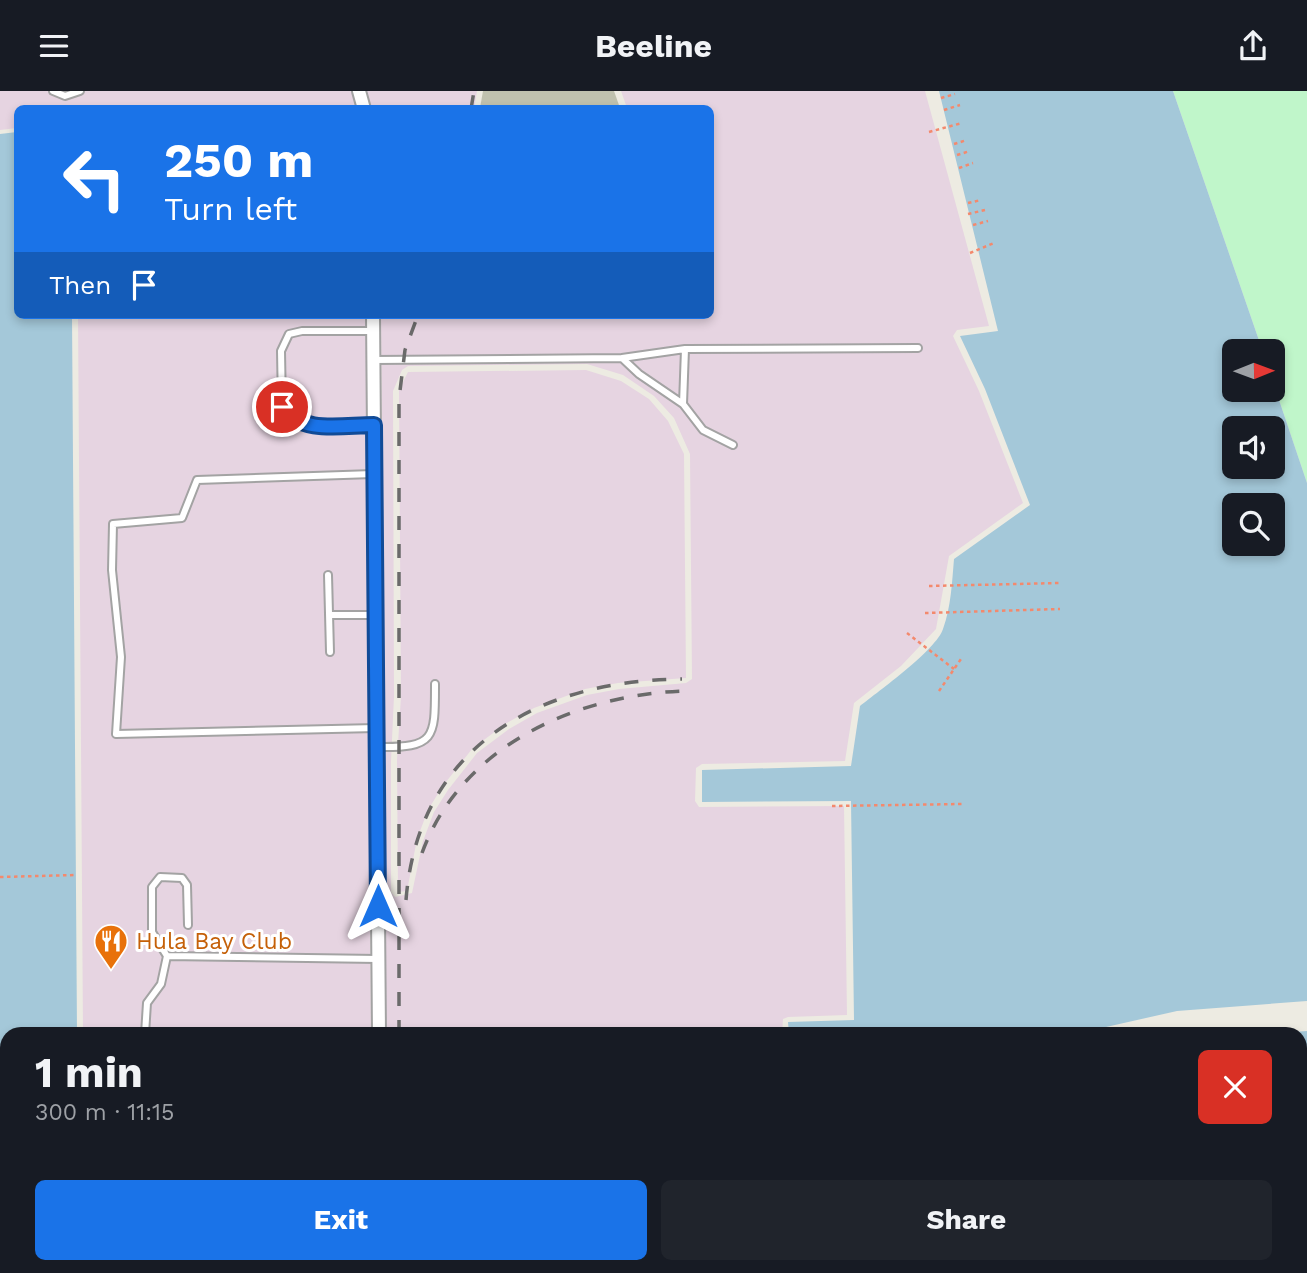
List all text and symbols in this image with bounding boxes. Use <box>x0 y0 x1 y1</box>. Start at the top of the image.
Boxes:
icon: menu <box>35 27 73 65</box>
text: Beeline <box>595 27 712 65</box>
icon: share <box>1234 27 1272 65</box>
text: 250 m <box>164 131 313 189</box>
icon: left <box>49 133 140 224</box>
text: Turn left <box>164 190 297 228</box>
icon: arrive <box>125 266 163 304</box>
text: Then <box>49 270 111 300</box>
north arrow <box>1222 339 1284 403</box>
map controls <box>1222 339 1285 556</box>
pin <box>252 377 312 437</box>
icon: arrive <box>263 388 301 426</box>
button: sound <box>1222 416 1285 479</box>
button: search <box>1222 493 1285 556</box>
position arrow <box>341 869 415 943</box>
restaurant icon: Hula Bay Club <box>92 922 130 971</box>
place label: Hula Bay Club <box>136 928 292 955</box>
text: 1 min <box>35 1048 143 1097</box>
button: close <box>1198 1050 1272 1124</box>
text: 300 m · 11:15 <box>35 1099 174 1126</box>
button: Exit <box>35 1180 647 1260</box>
button: Share <box>661 1180 1272 1260</box>

